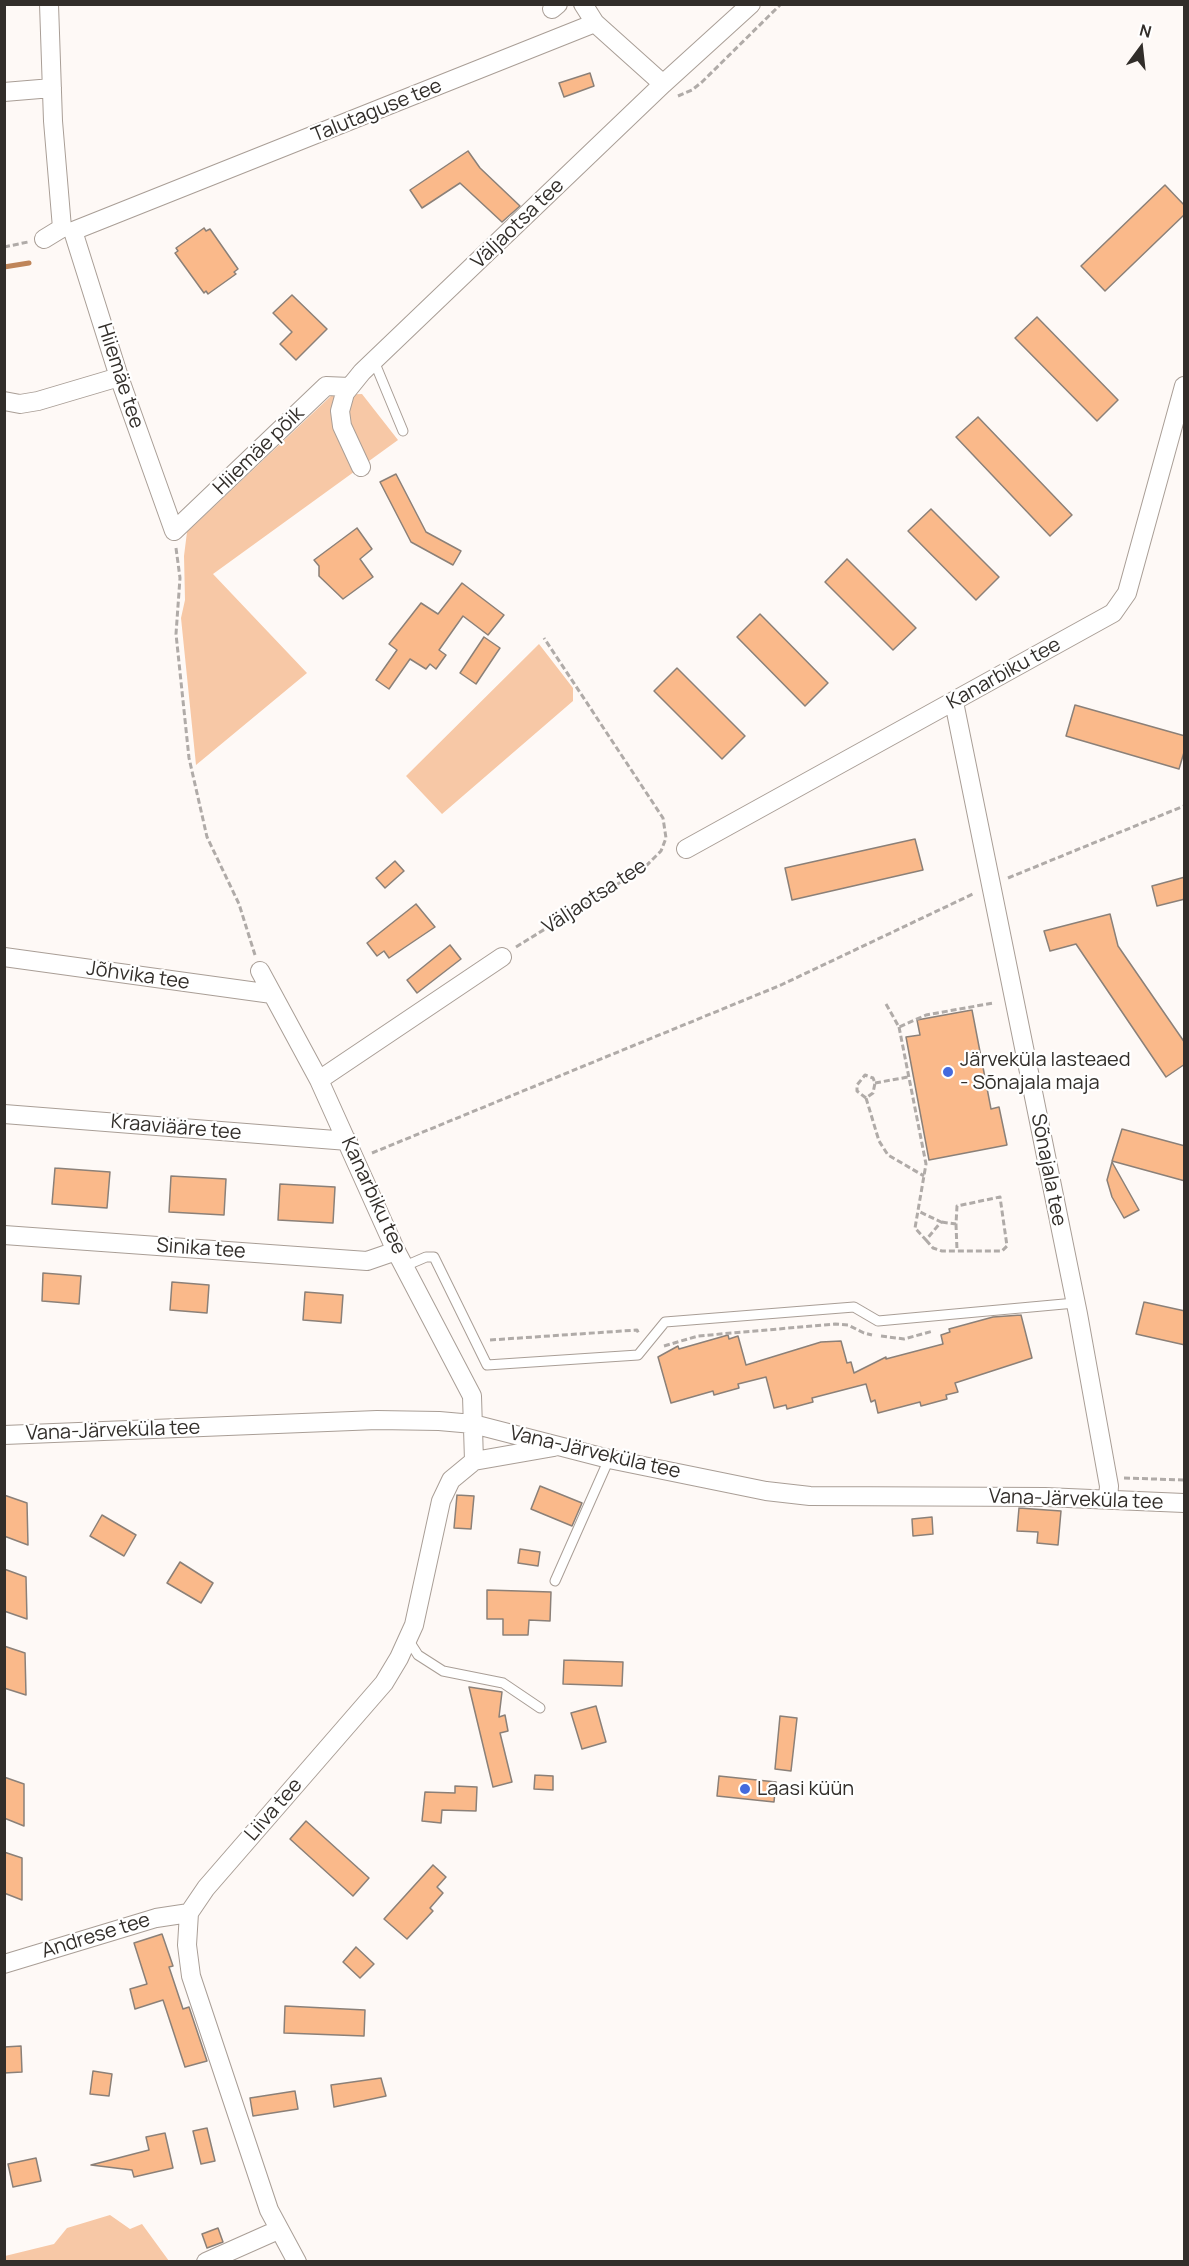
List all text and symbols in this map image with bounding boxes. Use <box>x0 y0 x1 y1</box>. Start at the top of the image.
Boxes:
north arrow <box>1111 18 1171 78</box>
text: N <box>1137 18 1154 43</box>
street label: Talutaguse tee <box>308 74 446 148</box>
street label: Väljaotsa tee <box>467 174 569 274</box>
street label: Hiiemäe tee <box>92 320 148 432</box>
street label: Hiiemäe põik <box>209 402 309 500</box>
street label: Kanarbiku tee <box>943 633 1065 715</box>
street label: Väljaotsa tee <box>538 854 652 940</box>
street label: Jõhvika tee <box>85 957 191 995</box>
place label: Järveküla lasteaed - Sõnajala maja <box>960 1048 1131 1095</box>
marker: Järveküla lasteaed - Sõnajala maja <box>941 1065 955 1079</box>
street label: Kraaviääre tee <box>110 1110 242 1146</box>
street label: Sõnajala tee <box>1025 1112 1071 1228</box>
street label: Kanarbiku tee <box>335 1134 411 1258</box>
street label: Sinika tee <box>155 1234 247 1264</box>
street label: Vana-Järveküla tee <box>25 1416 201 1446</box>
street label: Vana-Järveküla tee <box>507 1422 683 1484</box>
street label: Vana-Järveküla tee <box>988 1485 1164 1515</box>
street label: Liiva tee <box>240 1774 308 1846</box>
place label: Laasi küün <box>757 1777 854 1801</box>
marker: Laasi küün <box>738 1782 752 1796</box>
street label: Andrese tee <box>39 1908 153 1964</box>

